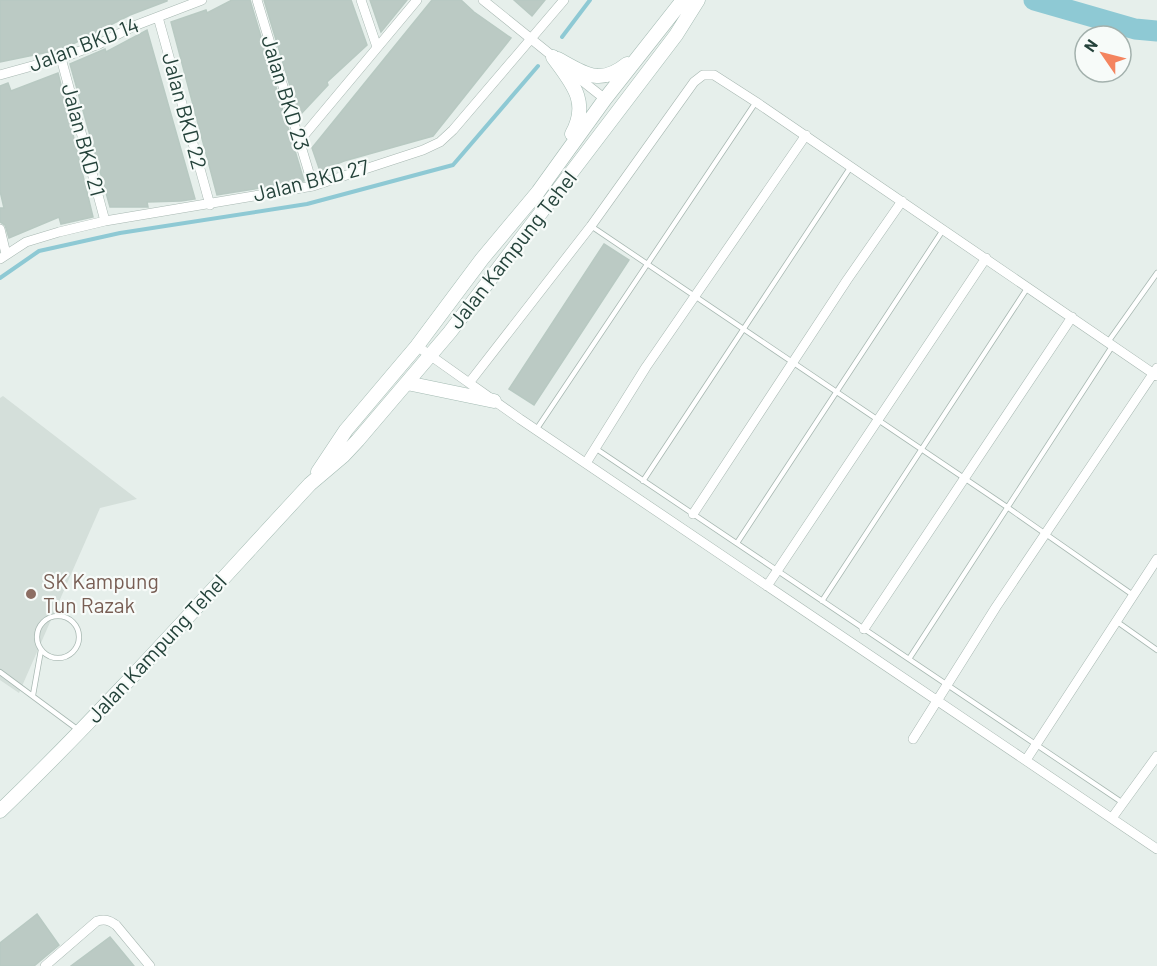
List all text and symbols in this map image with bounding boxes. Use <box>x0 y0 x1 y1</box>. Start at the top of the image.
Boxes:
street label: Jalan BKD 14 <box>25 11 142 76</box>
north arrow <box>1073 24 1133 84</box>
street label: Jalan BKD 23 <box>257 32 316 153</box>
text: N <box>1079 35 1101 55</box>
street label: Jalan BKD 22 <box>158 50 213 172</box>
street label: Jalan BKD 21 <box>57 81 111 199</box>
street label: Jalan BKD 27 <box>250 153 371 206</box>
street label: Jalan Kampung Tehel <box>442 165 581 333</box>
place label: SK Kampung Tun Razak <box>43 568 159 617</box>
street label: Jalan Kampung Tehel <box>81 569 231 727</box>
marker: SK Kampung Tun Razak <box>24 587 38 601</box>

